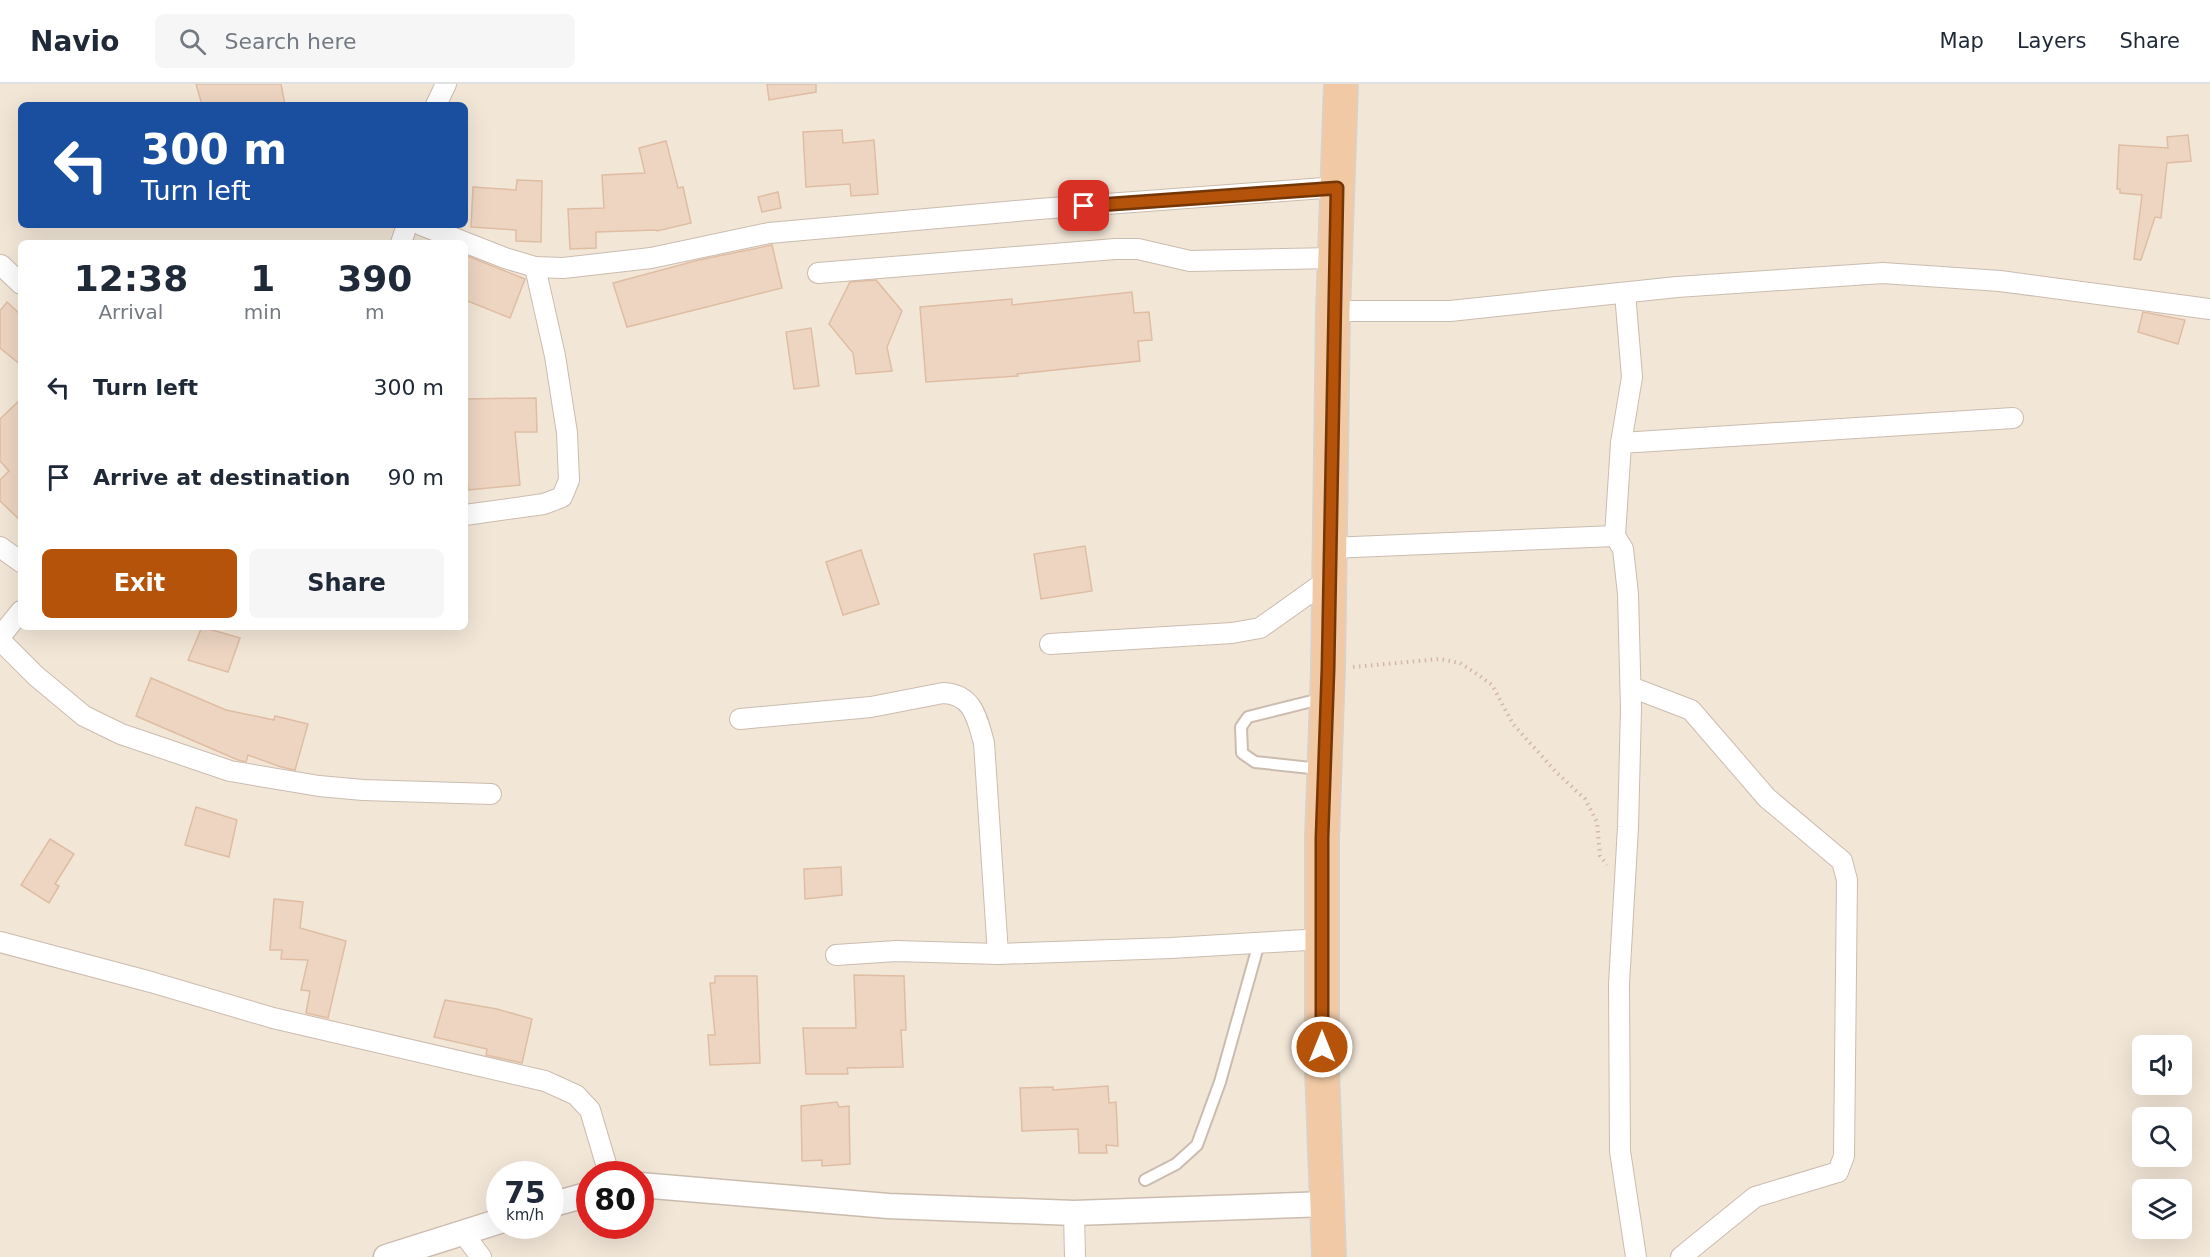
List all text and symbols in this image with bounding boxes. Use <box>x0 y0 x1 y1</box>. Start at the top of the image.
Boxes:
search box <box>155 14 575 68</box>
text: Navio <box>30 25 119 58</box>
icon: search <box>176 25 209 58</box>
text: Search here <box>224 29 357 54</box>
text: Map <box>1940 29 1984 53</box>
text: Layers <box>2017 29 2086 53</box>
text: Share <box>2119 29 2180 53</box>
text: 300 m <box>141 125 287 174</box>
icon: left <box>42 126 120 204</box>
text: Turn left <box>141 175 251 206</box>
pin <box>1058 180 1109 231</box>
icon: arrive <box>1067 189 1100 222</box>
text: 12:38 <box>74 258 188 299</box>
text: 1 <box>250 258 275 299</box>
text: 390 <box>337 258 412 299</box>
text: Arrival <box>98 300 163 324</box>
text: min <box>244 300 282 324</box>
text: m <box>365 300 385 324</box>
icon: left <box>42 371 75 404</box>
text: Turn left <box>93 375 198 400</box>
text: 300 m <box>374 375 444 400</box>
icon: arrive <box>42 461 75 494</box>
text: Arrive at destination <box>93 465 350 490</box>
text: 90 m <box>388 465 444 490</box>
button: Exit <box>42 549 237 618</box>
button: Share <box>249 549 444 618</box>
position arrow <box>1290 1015 1354 1079</box>
map controls <box>2132 1035 2192 1239</box>
button: sound <box>2132 1035 2192 1095</box>
button: search <box>2132 1107 2192 1167</box>
speed limit sign: 80 <box>576 1161 654 1239</box>
text: 75 <box>504 1175 546 1210</box>
button: layers <box>2132 1179 2192 1239</box>
text: km/h <box>506 1206 544 1224</box>

